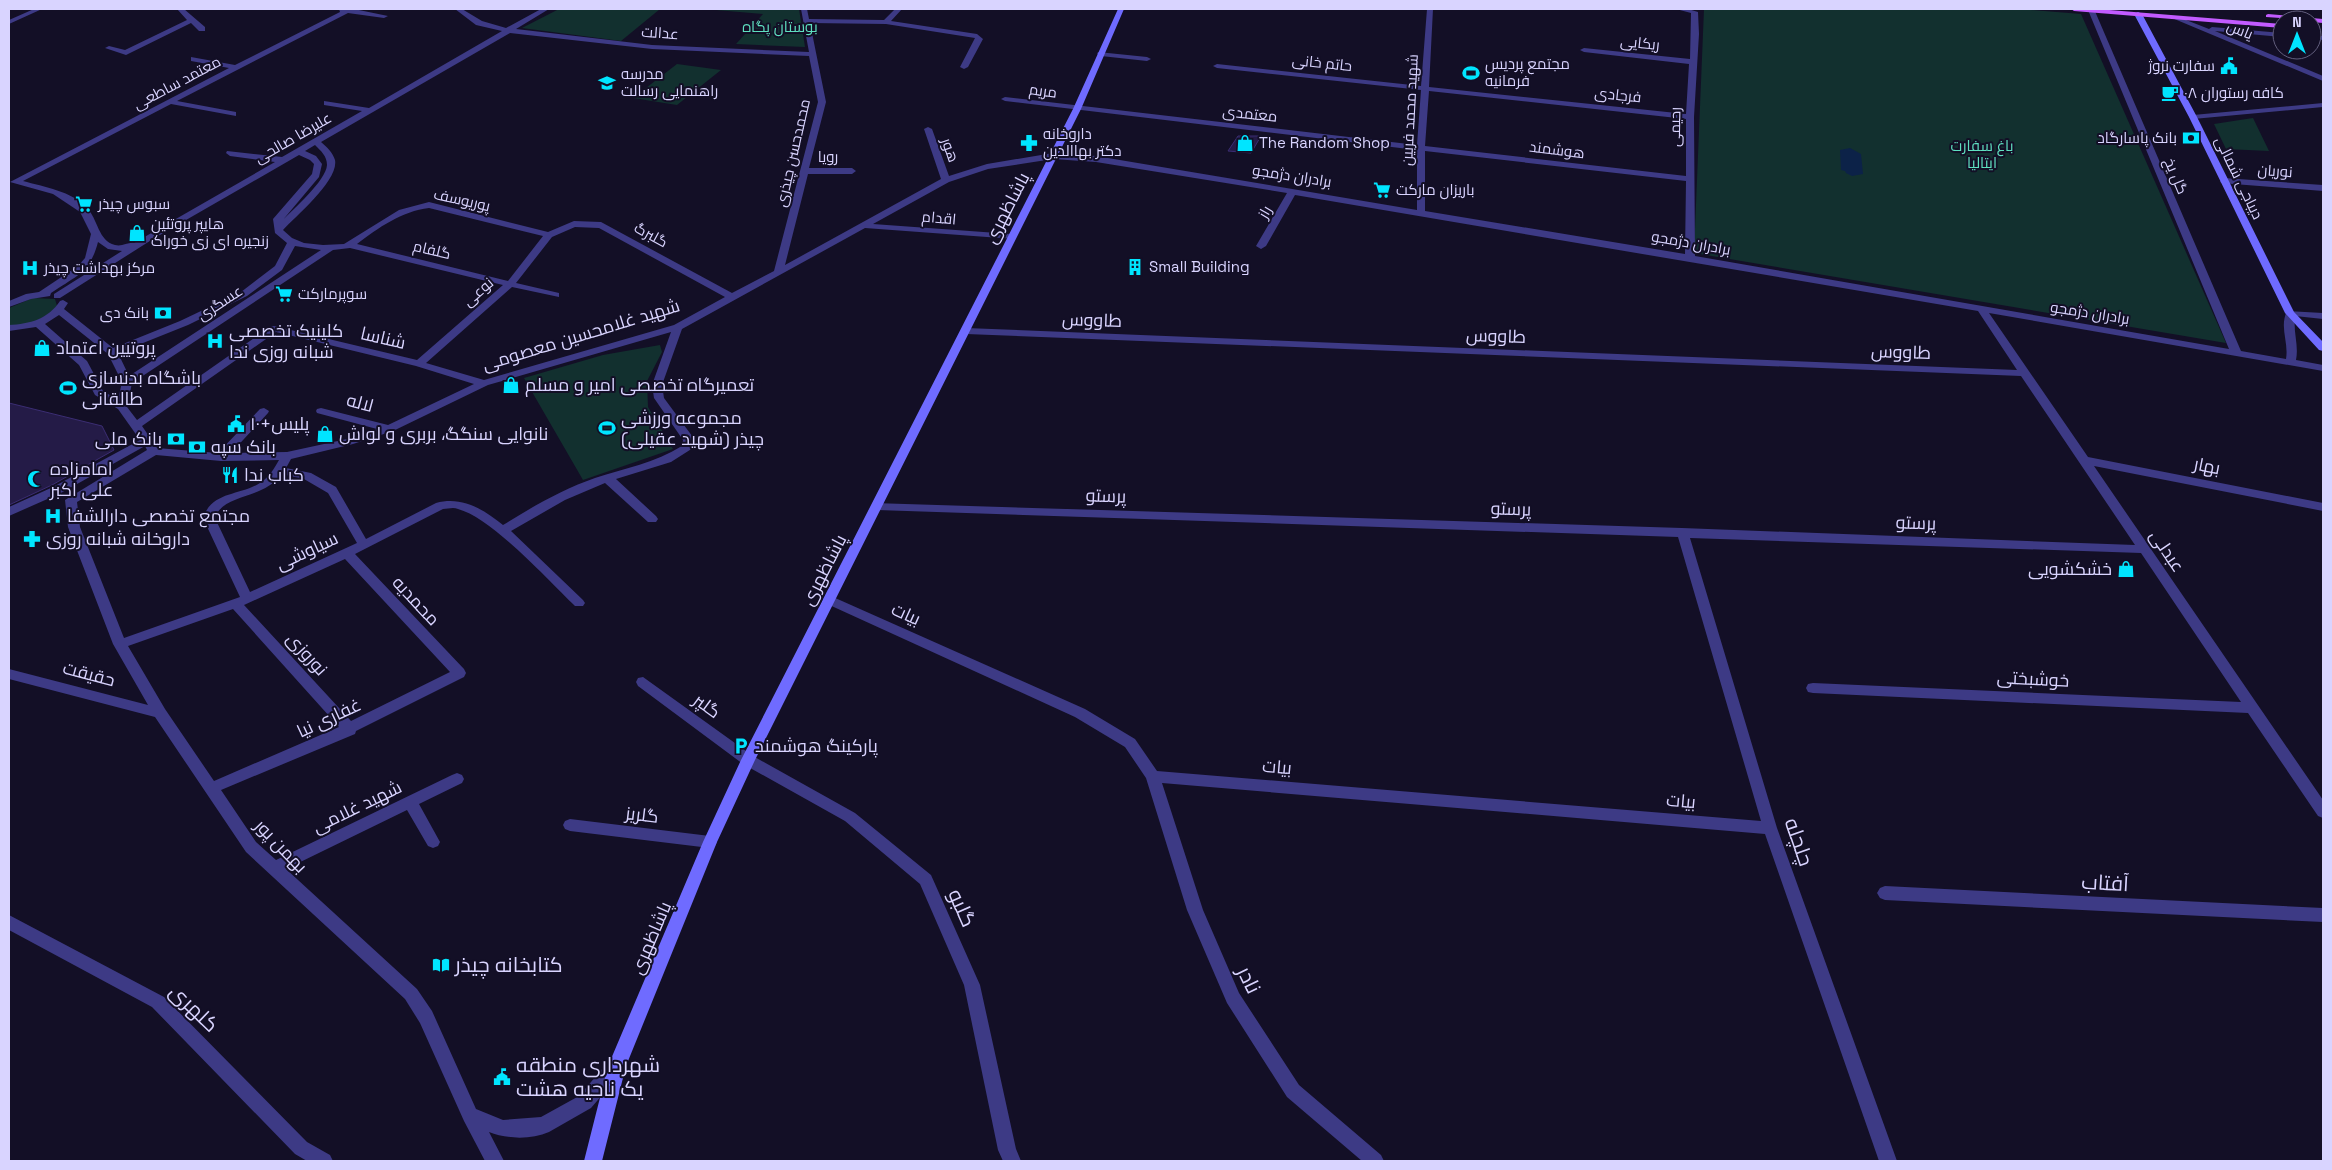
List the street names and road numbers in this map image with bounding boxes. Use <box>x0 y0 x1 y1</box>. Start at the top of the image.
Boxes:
street label: یاس <box>2224 16 2256 44</box>
street label: عدالت <box>641 22 679 43</box>
street label: ریکایی <box>1619 31 1661 55</box>
street label: حاتم خانی <box>1291 50 1353 76</box>
street label: معتمد ساطعی <box>130 52 224 114</box>
street label: شهید محمد فربین <box>1397 54 1423 166</box>
street label: مریم <box>1028 79 1058 103</box>
street label: فرجادی <box>1594 83 1642 107</box>
street label: محمدحسن چیذری <box>771 97 815 209</box>
street label: معتمدی <box>1222 101 1278 127</box>
street label: رحیمی <box>1665 107 1685 147</box>
street label: علیرضا صالحی <box>251 108 335 168</box>
street label: دیباجی شمالی <box>2210 133 2268 223</box>
street label: هور <box>937 134 963 165</box>
street label: هوشمند <box>1528 137 1586 162</box>
street label: رویا <box>818 147 838 166</box>
street label: گل یخ <box>2158 155 2193 198</box>
street label: برادران دژمجو <box>1251 160 1333 192</box>
street label: نوریان <box>2257 160 2293 182</box>
street label: پاشاظهری <box>979 168 1035 248</box>
street label: پوریوسف <box>432 184 492 216</box>
street label: راز <box>1253 202 1276 223</box>
street label: اقدام <box>921 207 957 229</box>
street label: گلبرگ <box>631 218 671 251</box>
street label: برادران دژمجو <box>1650 226 1732 260</box>
street label: گلفام <box>411 236 453 264</box>
street label: نوعی <box>458 273 498 311</box>
street label: عسگری <box>193 281 247 325</box>
street label: شهید غلامحسین معصومی <box>479 293 683 376</box>
street label: برادران دژمجو <box>2049 297 2131 329</box>
street label: طاووس <box>1062 307 1122 332</box>
street label: شناسا <box>358 321 408 354</box>
street label: طاووس <box>1466 323 1526 348</box>
street label: طاووس <box>1871 339 1931 364</box>
street label: لاله <box>344 388 376 417</box>
street label: بهار <box>2191 451 2222 479</box>
street label: پرستو <box>1085 483 1127 509</box>
street label: پرستو <box>1490 496 1532 522</box>
street label: پرستو <box>1895 510 1937 536</box>
street label: عبدلی <box>2145 525 2190 576</box>
street label: سیاوشی <box>272 526 342 575</box>
street label: پاشاظهری <box>796 530 852 610</box>
street label: محمدیه <box>388 571 445 630</box>
street label: بیات <box>888 597 924 630</box>
street label: نوروزی <box>282 627 333 680</box>
street label: حقیقت <box>61 656 118 691</box>
street label: خوشبختی <box>1996 665 2070 692</box>
street label: گلپر <box>688 687 726 724</box>
street label: غفاری نیا <box>293 693 365 742</box>
street label: بیات <box>1261 754 1293 779</box>
street label: شهید غلامی <box>308 775 405 838</box>
street label: بیات <box>1665 788 1697 813</box>
street label: گلریز <box>623 801 660 828</box>
street label: بهمن پور <box>249 813 313 878</box>
street label: چلچله <box>1778 814 1820 870</box>
street label: آفتاب <box>2081 868 2130 897</box>
street label: گلبو <box>942 885 983 931</box>
street label: پاشاظهری <box>625 898 677 978</box>
street label: نادر <box>1231 961 1268 998</box>
street label: کلهری <box>164 978 225 1038</box>

